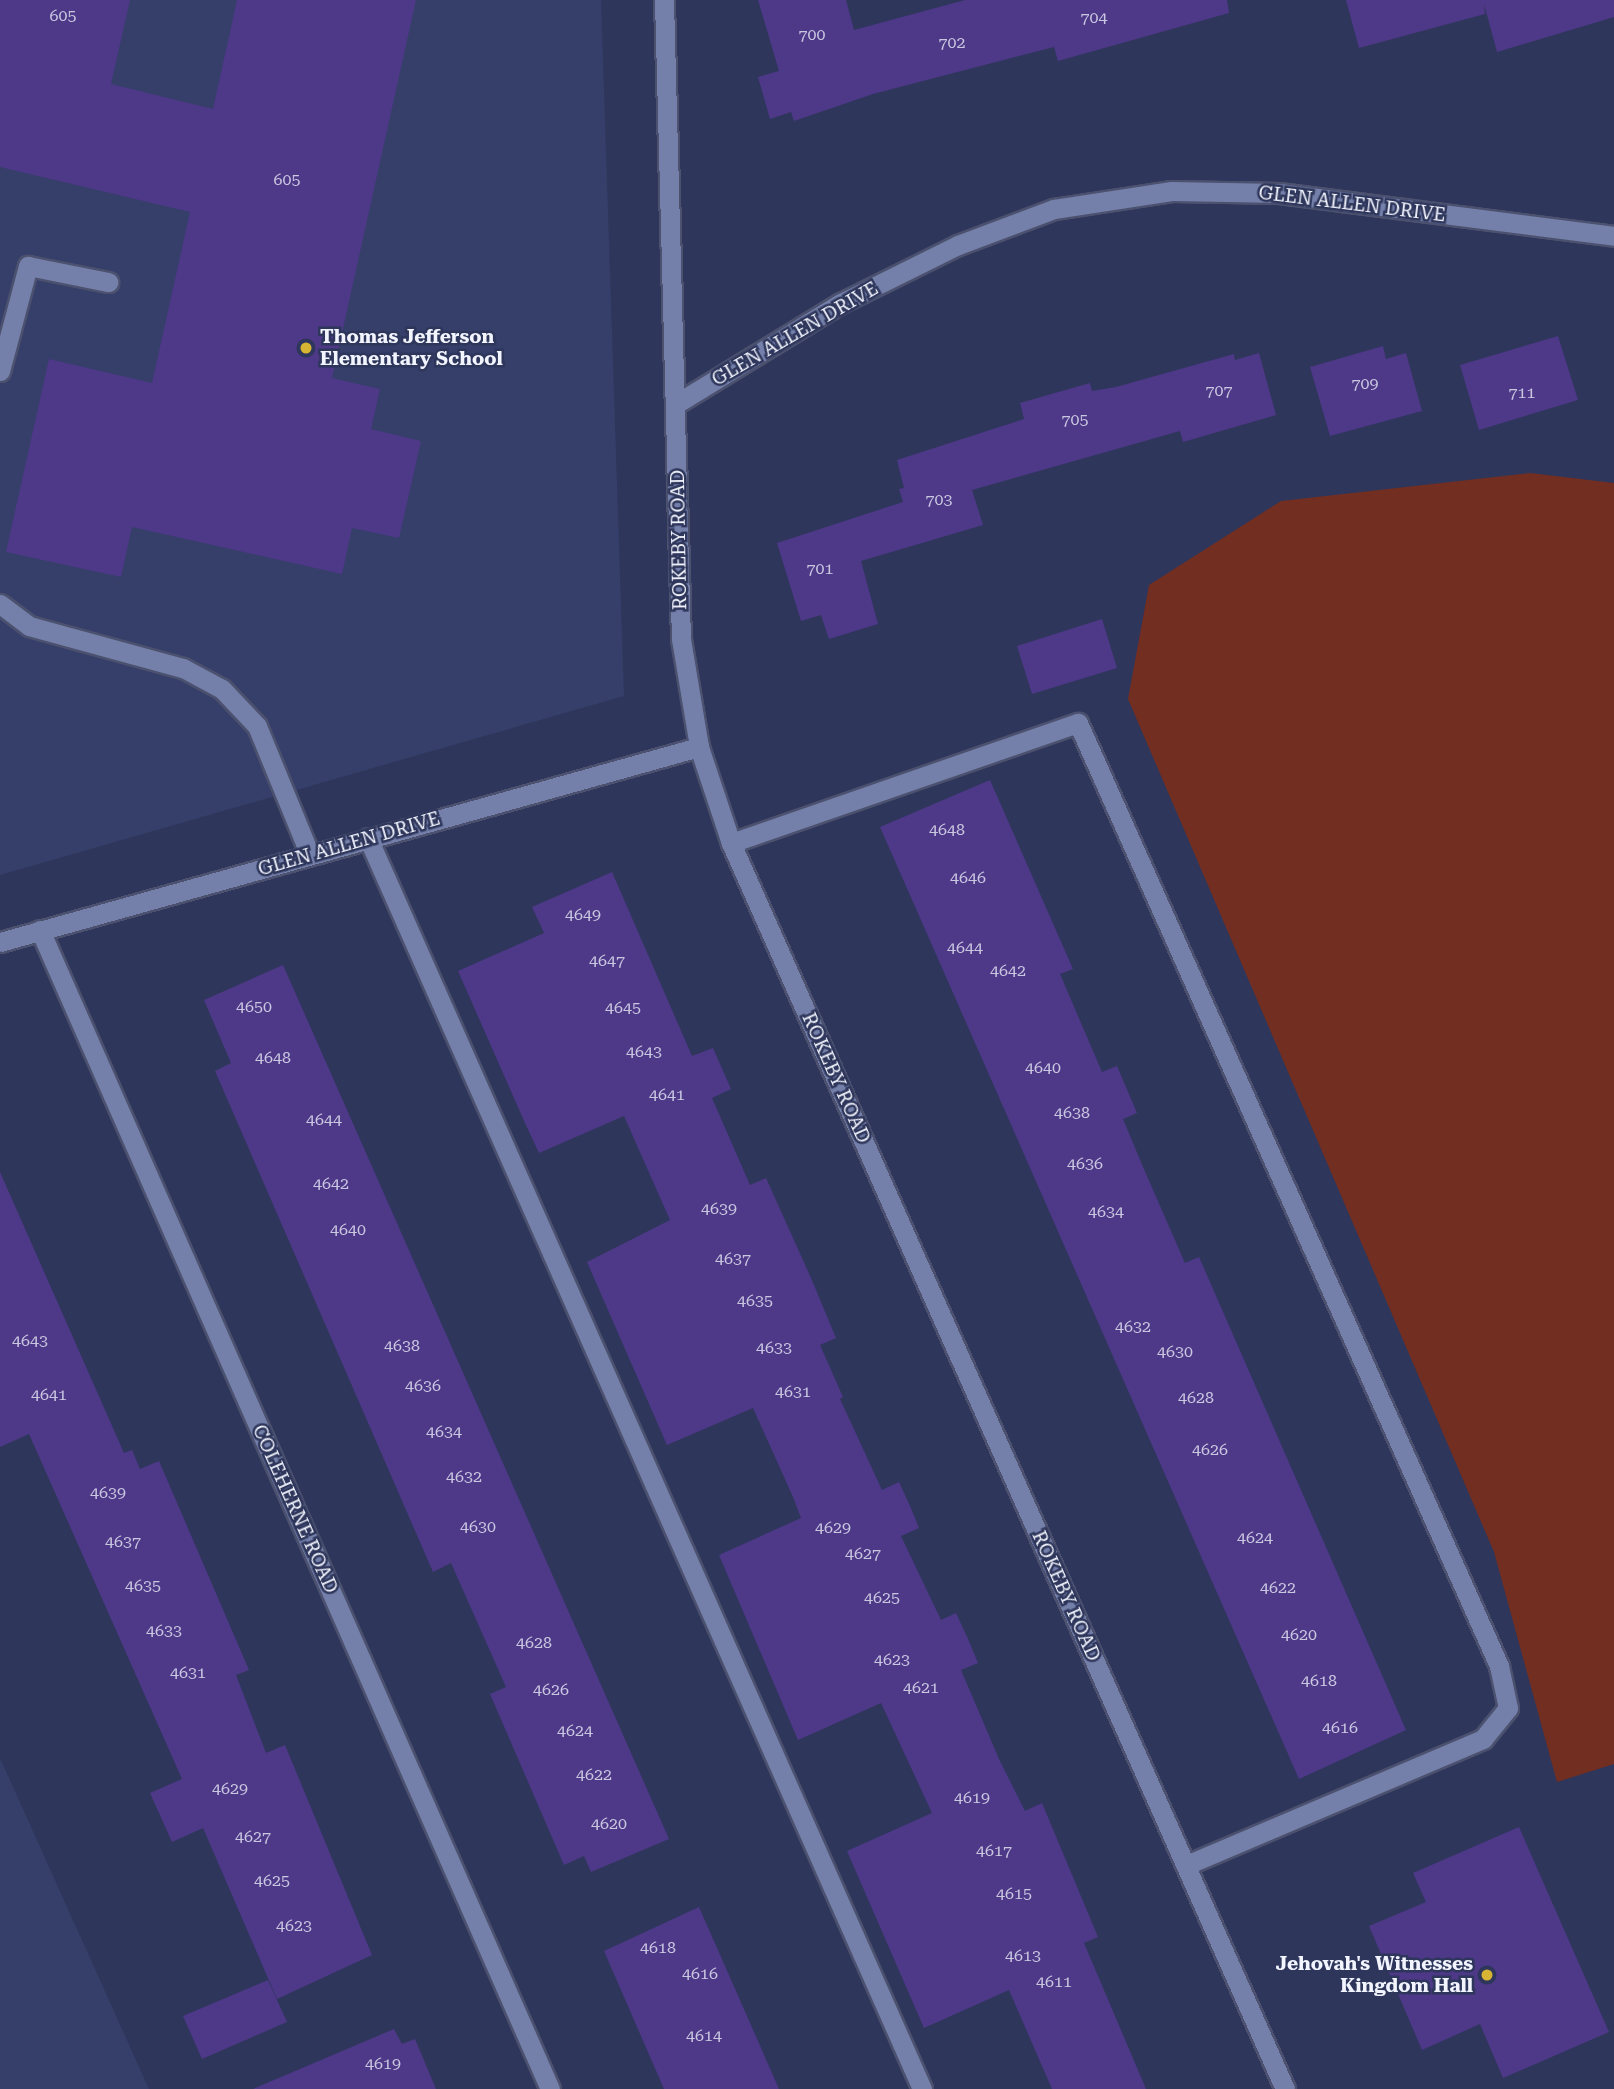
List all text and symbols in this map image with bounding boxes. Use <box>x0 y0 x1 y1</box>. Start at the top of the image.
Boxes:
house number: 605 <box>50 6 76 26</box>
house number: 704 <box>1081 8 1107 28</box>
house number: 700 <box>799 25 825 45</box>
house number: 702 <box>939 33 965 53</box>
house number: 605 <box>274 170 300 190</box>
street label: GLEN ALLEN DRIVE <box>1257 181 1447 227</box>
street label: GLEN ALLEN DRIVE <box>708 277 882 391</box>
place label: Thomas Jefferson Elementary School <box>320 326 503 370</box>
marker: Thomas Jefferson Elementary School <box>298 340 314 356</box>
house number: 709 <box>1352 374 1378 394</box>
house number: 707 <box>1206 381 1232 401</box>
house number: 711 <box>1509 383 1535 403</box>
house number: 705 <box>1062 410 1088 430</box>
street label: ROKEBY ROAD <box>666 470 692 610</box>
house number: 703 <box>926 490 952 510</box>
house number: 701 <box>807 559 833 579</box>
street label: GLEN ALLEN DRIVE <box>255 807 443 881</box>
house number: 4648 <box>929 820 965 840</box>
house number: 4646 <box>950 868 986 888</box>
house number: 4649 <box>565 905 601 925</box>
house number: 4644 <box>947 938 983 958</box>
house number: 4647 <box>589 951 625 971</box>
house number: 4642 <box>990 961 1026 981</box>
house number: 4650 <box>236 997 272 1017</box>
house number: 4645 <box>605 998 641 1018</box>
street label: ROKEBY ROAD <box>797 1009 875 1147</box>
house number: 4643 <box>626 1042 662 1062</box>
house number: 4648 <box>255 1048 291 1068</box>
house number: 4640 <box>1025 1058 1061 1078</box>
house number: 4641 <box>649 1085 685 1105</box>
house number: 4638 <box>1054 1103 1090 1123</box>
house number: 4644 <box>306 1110 342 1130</box>
house number: 4636 <box>1067 1154 1103 1174</box>
house number: 4642 <box>313 1174 349 1194</box>
house number: 4639 <box>701 1199 737 1219</box>
house number: 4634 <box>1088 1202 1124 1222</box>
house number: 4640 <box>330 1220 366 1240</box>
house number: 4637 <box>715 1249 751 1269</box>
house number: 4635 <box>737 1291 773 1311</box>
house number: 4632 <box>1115 1317 1151 1337</box>
house number: 4643 <box>12 1331 48 1351</box>
house number: 4638 <box>384 1336 420 1356</box>
house number: 4633 <box>756 1338 792 1358</box>
house number: 4630 <box>1157 1342 1193 1362</box>
house number: 4636 <box>405 1376 441 1396</box>
house number: 4631 <box>775 1382 811 1402</box>
house number: 4641 <box>31 1385 67 1405</box>
house number: 4628 <box>1178 1388 1214 1408</box>
street label: COLEHERNE ROAD <box>248 1421 342 1597</box>
house number: 4634 <box>426 1422 462 1442</box>
house number: 4626 <box>1192 1440 1228 1460</box>
house number: 4632 <box>446 1467 482 1487</box>
house number: 4639 <box>90 1483 126 1503</box>
house number: 4630 <box>460 1517 496 1537</box>
house number: 4629 <box>815 1518 851 1538</box>
street label: ROKEBY ROAD <box>1027 1527 1105 1665</box>
house number: 4624 <box>1237 1528 1273 1548</box>
house number: 4637 <box>105 1532 141 1552</box>
house number: 4627 <box>845 1544 881 1564</box>
house number: 4635 <box>125 1576 161 1596</box>
house number: 4622 <box>1260 1578 1296 1598</box>
house number: 4625 <box>864 1588 900 1608</box>
house number: 4633 <box>146 1621 182 1641</box>
house number: 4620 <box>1281 1625 1317 1645</box>
house number: 4628 <box>516 1633 552 1653</box>
house number: 4623 <box>874 1650 910 1670</box>
house number: 4631 <box>170 1663 206 1683</box>
house number: 4618 <box>1301 1671 1337 1691</box>
house number: 4621 <box>903 1678 939 1698</box>
house number: 4626 <box>533 1680 569 1700</box>
house number: 4616 <box>1322 1718 1358 1738</box>
house number: 4624 <box>557 1721 593 1741</box>
house number: 4622 <box>576 1765 612 1785</box>
house number: 4629 <box>212 1779 248 1799</box>
house number: 4619 <box>954 1788 990 1808</box>
house number: 4620 <box>591 1814 627 1834</box>
house number: 4627 <box>235 1827 271 1847</box>
house number: 4617 <box>976 1841 1012 1861</box>
house number: 4625 <box>254 1871 290 1891</box>
house number: 4615 <box>996 1884 1032 1904</box>
house number: 4623 <box>276 1916 312 1936</box>
house number: 4618 <box>640 1938 676 1958</box>
house number: 4613 <box>1005 1946 1041 1966</box>
place label: Jehovah's Witnesses Kingdom Hall <box>1276 1953 1473 1997</box>
house number: 4616 <box>682 1964 718 1984</box>
marker: Jehovah's Witnesses Kingdom Hall <box>1479 1967 1495 1983</box>
house number: 4611 <box>1036 1972 1072 1992</box>
house number: 4614 <box>686 2026 722 2046</box>
house number: 4619 <box>365 2054 401 2074</box>

